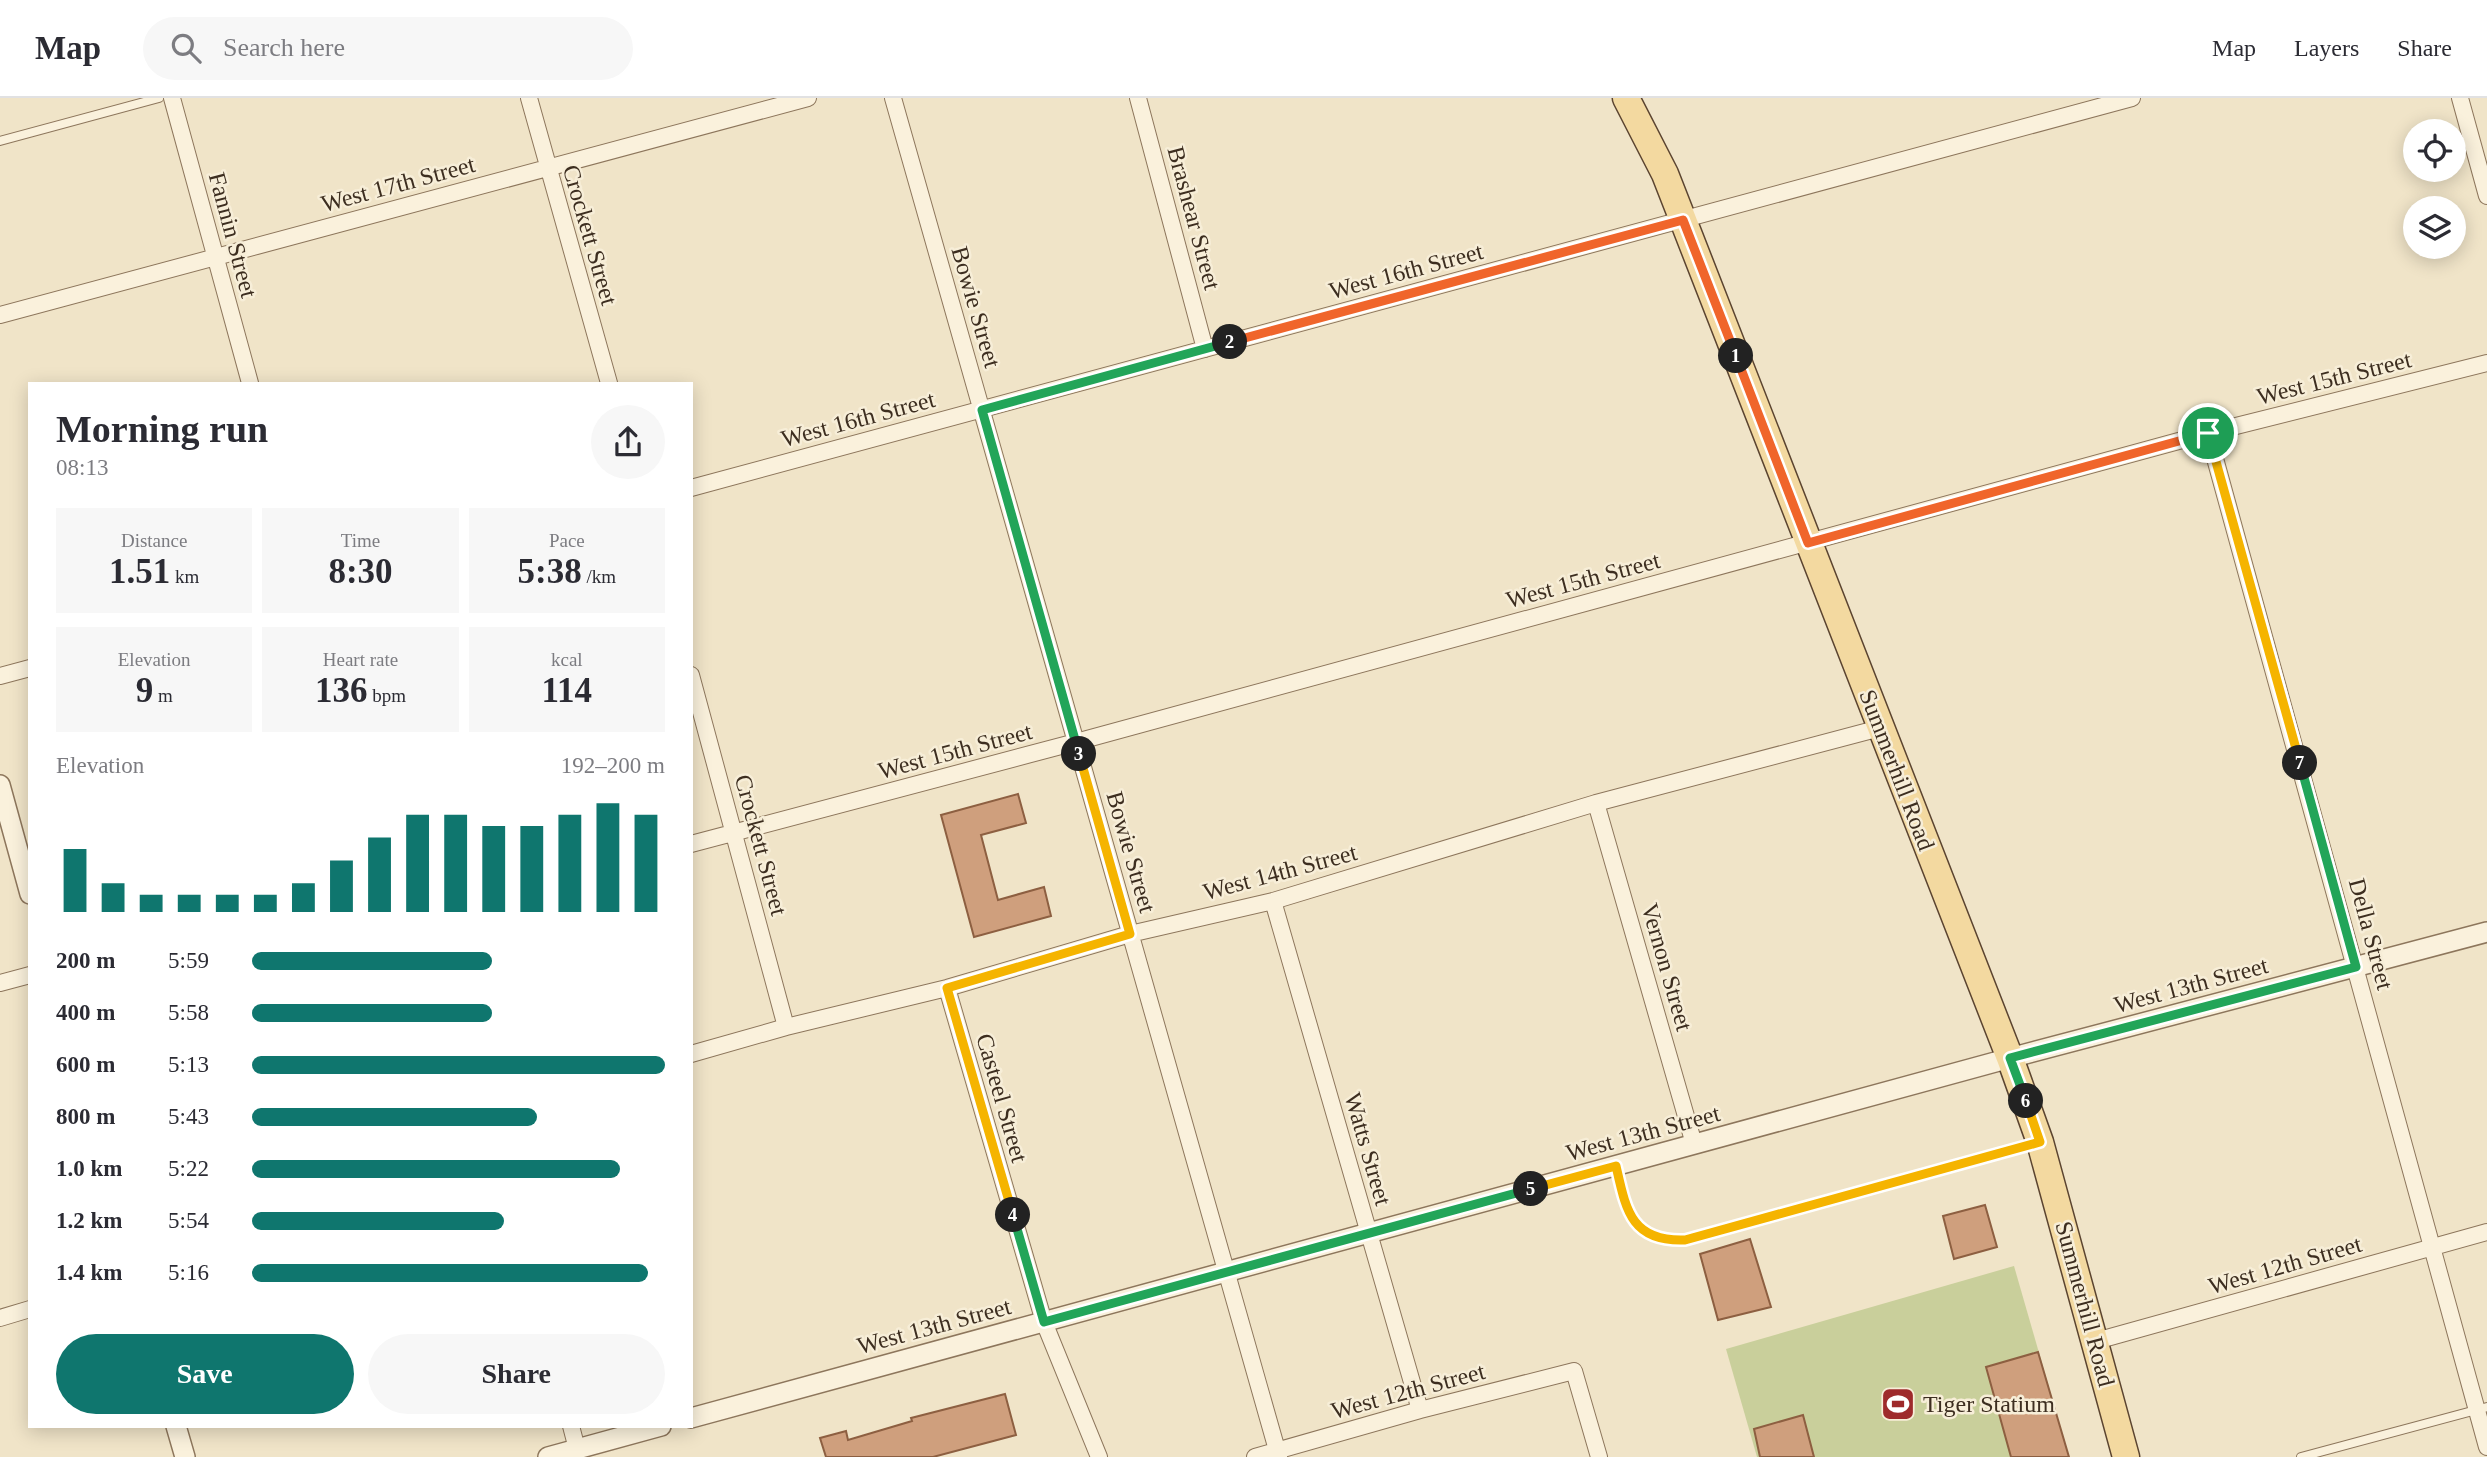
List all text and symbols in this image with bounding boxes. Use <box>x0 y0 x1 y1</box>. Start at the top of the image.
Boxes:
search box <box>143 17 633 80</box>
icon: search <box>167 29 205 67</box>
text: Map <box>35 30 101 66</box>
text: Search here <box>223 33 345 62</box>
text: Map <box>2212 35 2256 61</box>
text: Layers <box>2294 35 2359 61</box>
text: Share <box>2397 35 2452 61</box>
map controls <box>2403 119 2466 259</box>
button: locate <box>2403 119 2466 182</box>
street label: Brashear Street <box>1162 144 1226 293</box>
street label: West 17th Street <box>318 151 478 217</box>
street label: Crockett Street <box>558 162 623 308</box>
street label: Fannin Street <box>204 169 262 301</box>
button: layers <box>2403 196 2466 259</box>
street label: West 16th Street <box>1326 238 1486 304</box>
street label: Bowie Street <box>946 244 1006 371</box>
pin: 2 <box>1212 324 1248 360</box>
text: 2 <box>1225 331 1234 352</box>
pin: 1 <box>1718 338 1754 374</box>
text: 1 <box>1731 345 1740 366</box>
street label: West 15th Street <box>2254 346 2414 410</box>
street label: West 16th Street <box>778 386 938 452</box>
pin <box>2178 403 2238 463</box>
button: share <box>591 405 665 479</box>
text: Morning run <box>56 408 268 450</box>
icon: arrive <box>2189 414 2227 452</box>
text: 08:13 <box>56 455 108 480</box>
text: Distance <box>121 530 187 551</box>
text: Time <box>341 530 380 551</box>
text: Pace <box>549 530 585 551</box>
street label: West 15th Street <box>1503 547 1663 613</box>
text: 1.51 <box>109 552 170 591</box>
text: 8:30 <box>328 552 393 591</box>
text: 5:38 <box>518 552 582 591</box>
text: km <box>170 566 199 587</box>
text: /km <box>582 566 616 587</box>
text: Elevation <box>118 649 191 670</box>
text: Heart rate <box>323 649 398 670</box>
text: kcal <box>551 649 583 670</box>
text: 9 <box>136 671 153 710</box>
text: 136 <box>315 671 367 710</box>
text: 114 <box>542 671 592 710</box>
text: m <box>153 685 173 706</box>
text: bpm <box>367 685 406 706</box>
street label: Summerhill Road <box>1854 686 1940 854</box>
street label: West 15th Street <box>875 718 1035 784</box>
pin: 3 <box>1062 736 1096 772</box>
text: 3 <box>1074 743 1083 764</box>
pin: 7 <box>2282 746 2318 780</box>
text: 7 <box>2295 752 2304 773</box>
text: Elevation <box>56 753 144 778</box>
text: 192–200 m <box>561 753 665 778</box>
street label: Crockett Street <box>730 772 792 919</box>
street label: Bowie Street <box>1101 789 1161 916</box>
street label: West 14th Street <box>1200 839 1360 905</box>
street label: Della Street <box>2344 876 2398 993</box>
street label: Vernon Street <box>1636 900 1698 1034</box>
text: 200 m <box>56 948 115 973</box>
text: 5:59 <box>168 948 209 973</box>
street label: West 13th Street <box>2111 952 2271 1018</box>
text: 400 m <box>56 1000 115 1025</box>
text: 5:58 <box>168 1000 209 1025</box>
street label: Casteel Street <box>971 1031 1033 1166</box>
text: 600 m <box>56 1052 115 1077</box>
text: 5:13 <box>168 1052 209 1077</box>
pin: 6 <box>2008 1084 2044 1118</box>
street label: Watts Street <box>1340 1090 1397 1209</box>
text: 6 <box>2021 1090 2030 1111</box>
street label: West 13th Street <box>1563 1100 1723 1166</box>
text: 800 m <box>56 1104 115 1129</box>
text: 5:43 <box>168 1104 209 1129</box>
text: 1.0 km <box>56 1156 122 1181</box>
text: 5:22 <box>168 1156 209 1181</box>
pin: 5 <box>1514 1172 1548 1206</box>
text: 5 <box>1526 1178 1535 1199</box>
pin: 4 <box>996 1198 1030 1232</box>
text: 4 <box>1008 1204 1017 1225</box>
text: 1.2 km <box>56 1208 122 1233</box>
text: 5:54 <box>168 1208 209 1233</box>
street label: Summerhill Road <box>2050 1219 2120 1389</box>
street label: West 12th Street <box>2205 1231 2365 1299</box>
text: 1.4 km <box>56 1260 122 1285</box>
text: 5:16 <box>168 1260 209 1285</box>
street label: West 13th Street <box>854 1293 1014 1359</box>
button: Save <box>56 1334 354 1414</box>
button: Share <box>368 1334 665 1414</box>
street label: West 12th Street <box>1328 1358 1488 1424</box>
sports icon: Tiger Statium <box>1879 1385 1917 1423</box>
place label: Tiger Statium <box>1923 1391 2055 1417</box>

